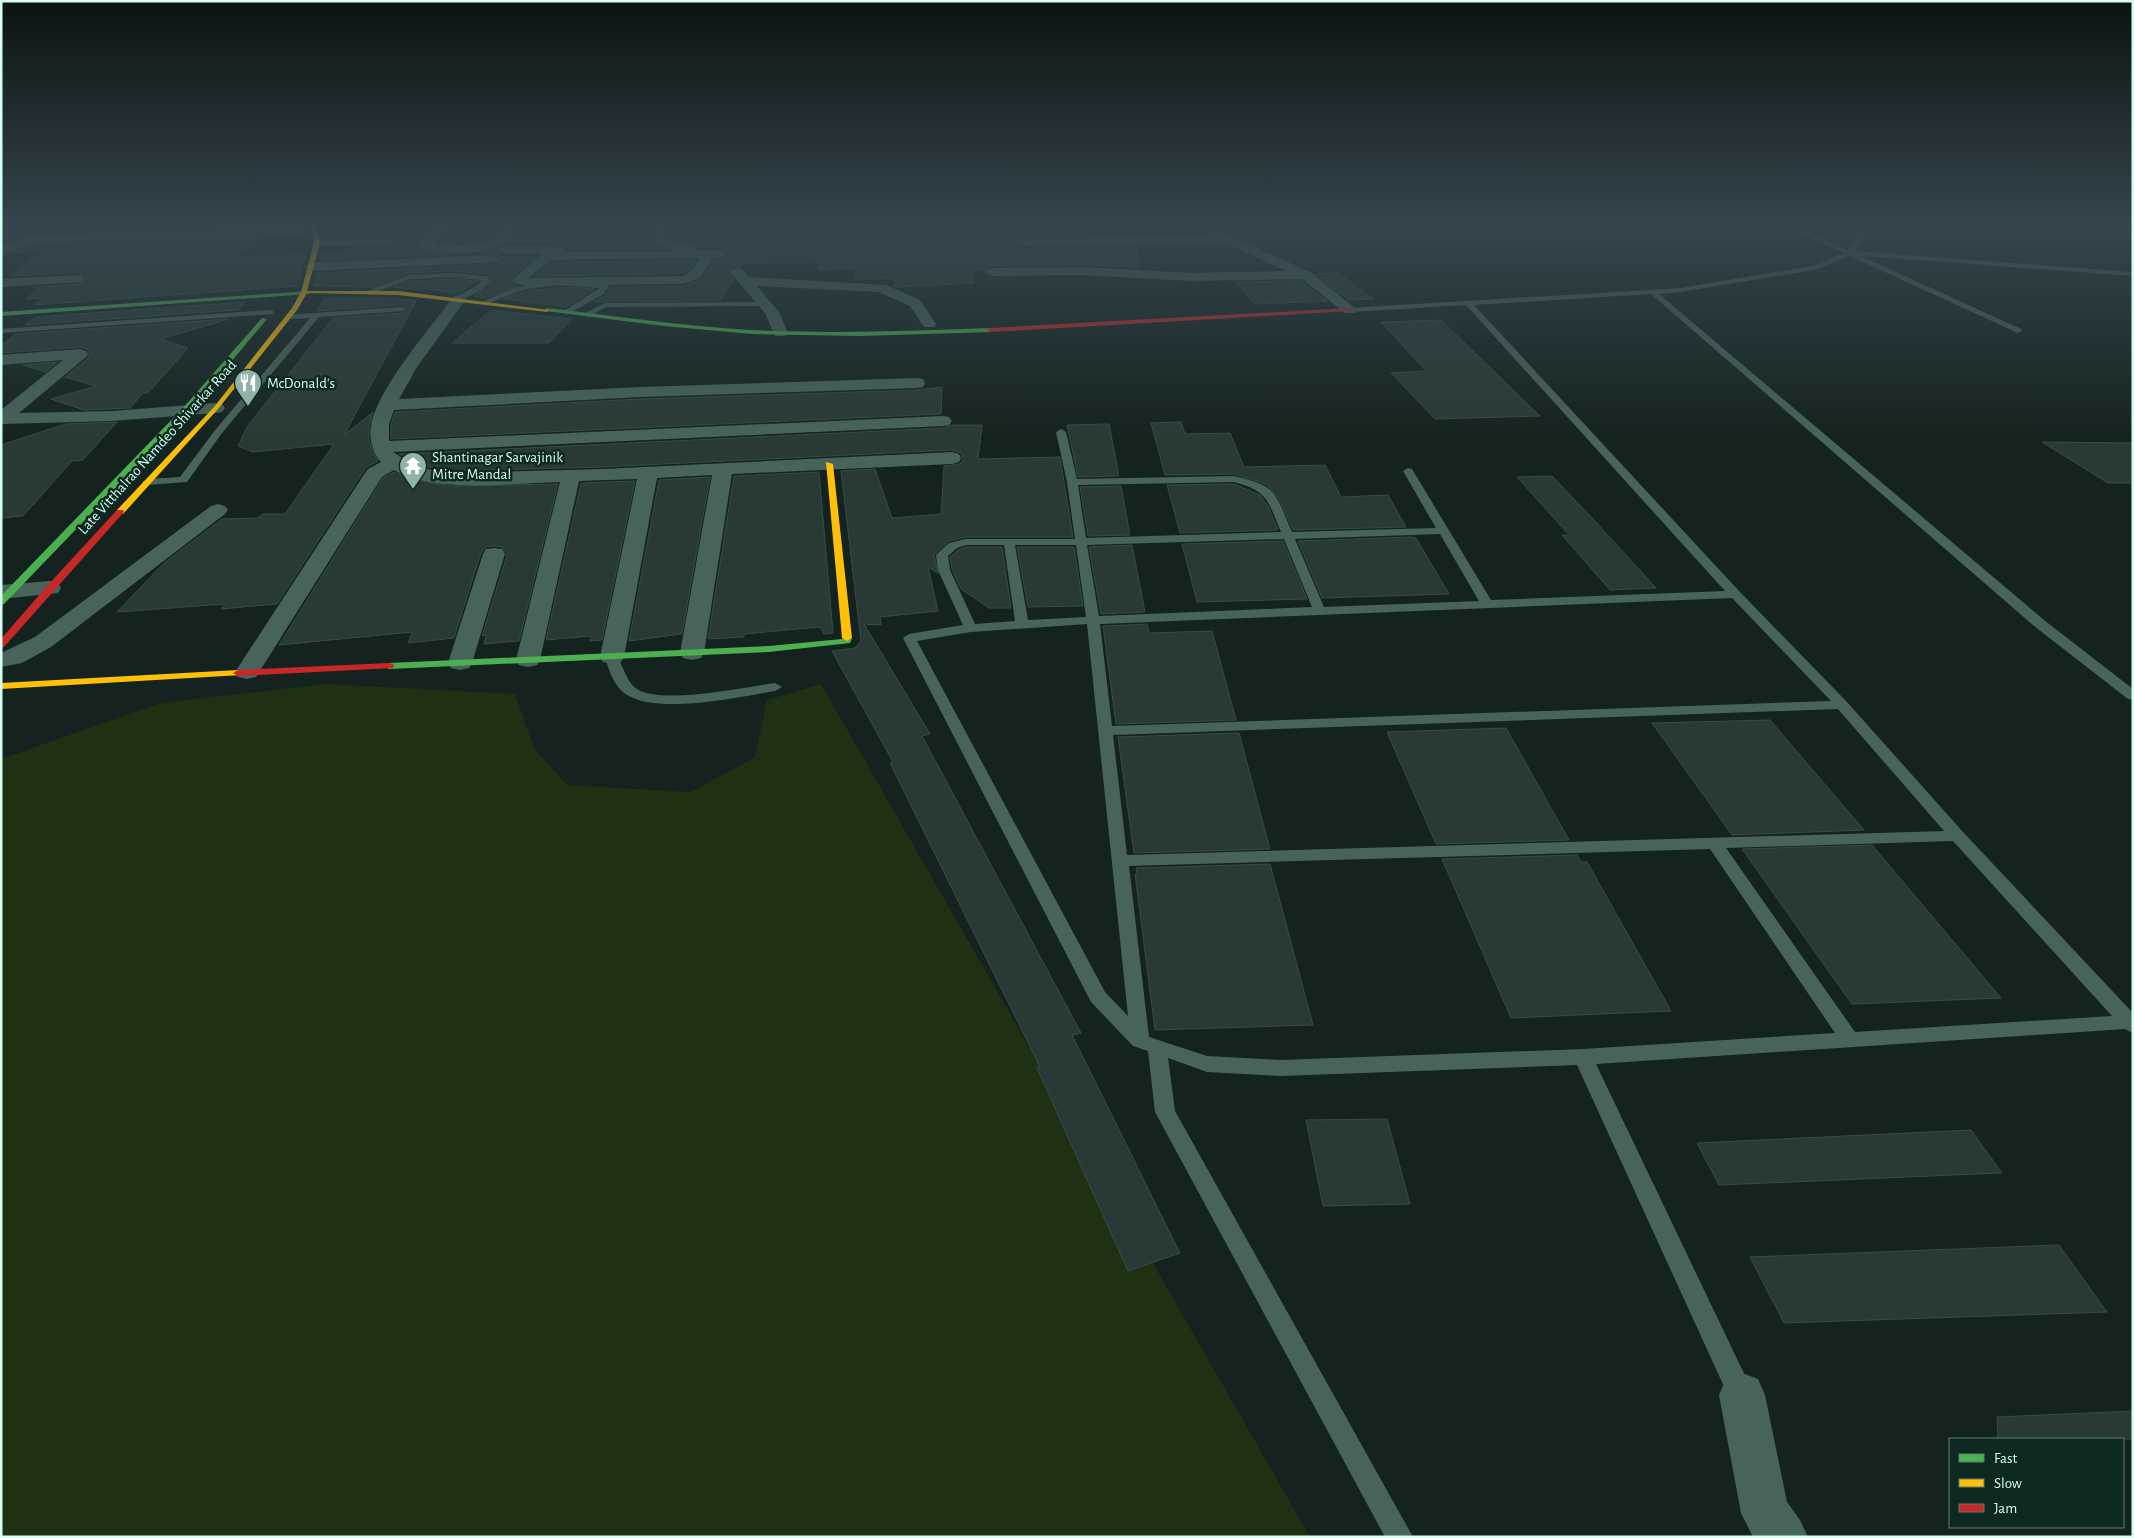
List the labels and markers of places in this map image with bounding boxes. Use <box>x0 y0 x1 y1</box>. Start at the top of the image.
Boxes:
restaurant icon: McDonald's <box>233 368 263 407</box>
place label: McDonald's <box>267 376 335 391</box>
place label: Shantinagar Sarvajinik Mitre Mandal <box>432 450 563 482</box>
temple icon: Shantinagar Sarvajinik Mitre Mandal <box>398 451 428 490</box>

